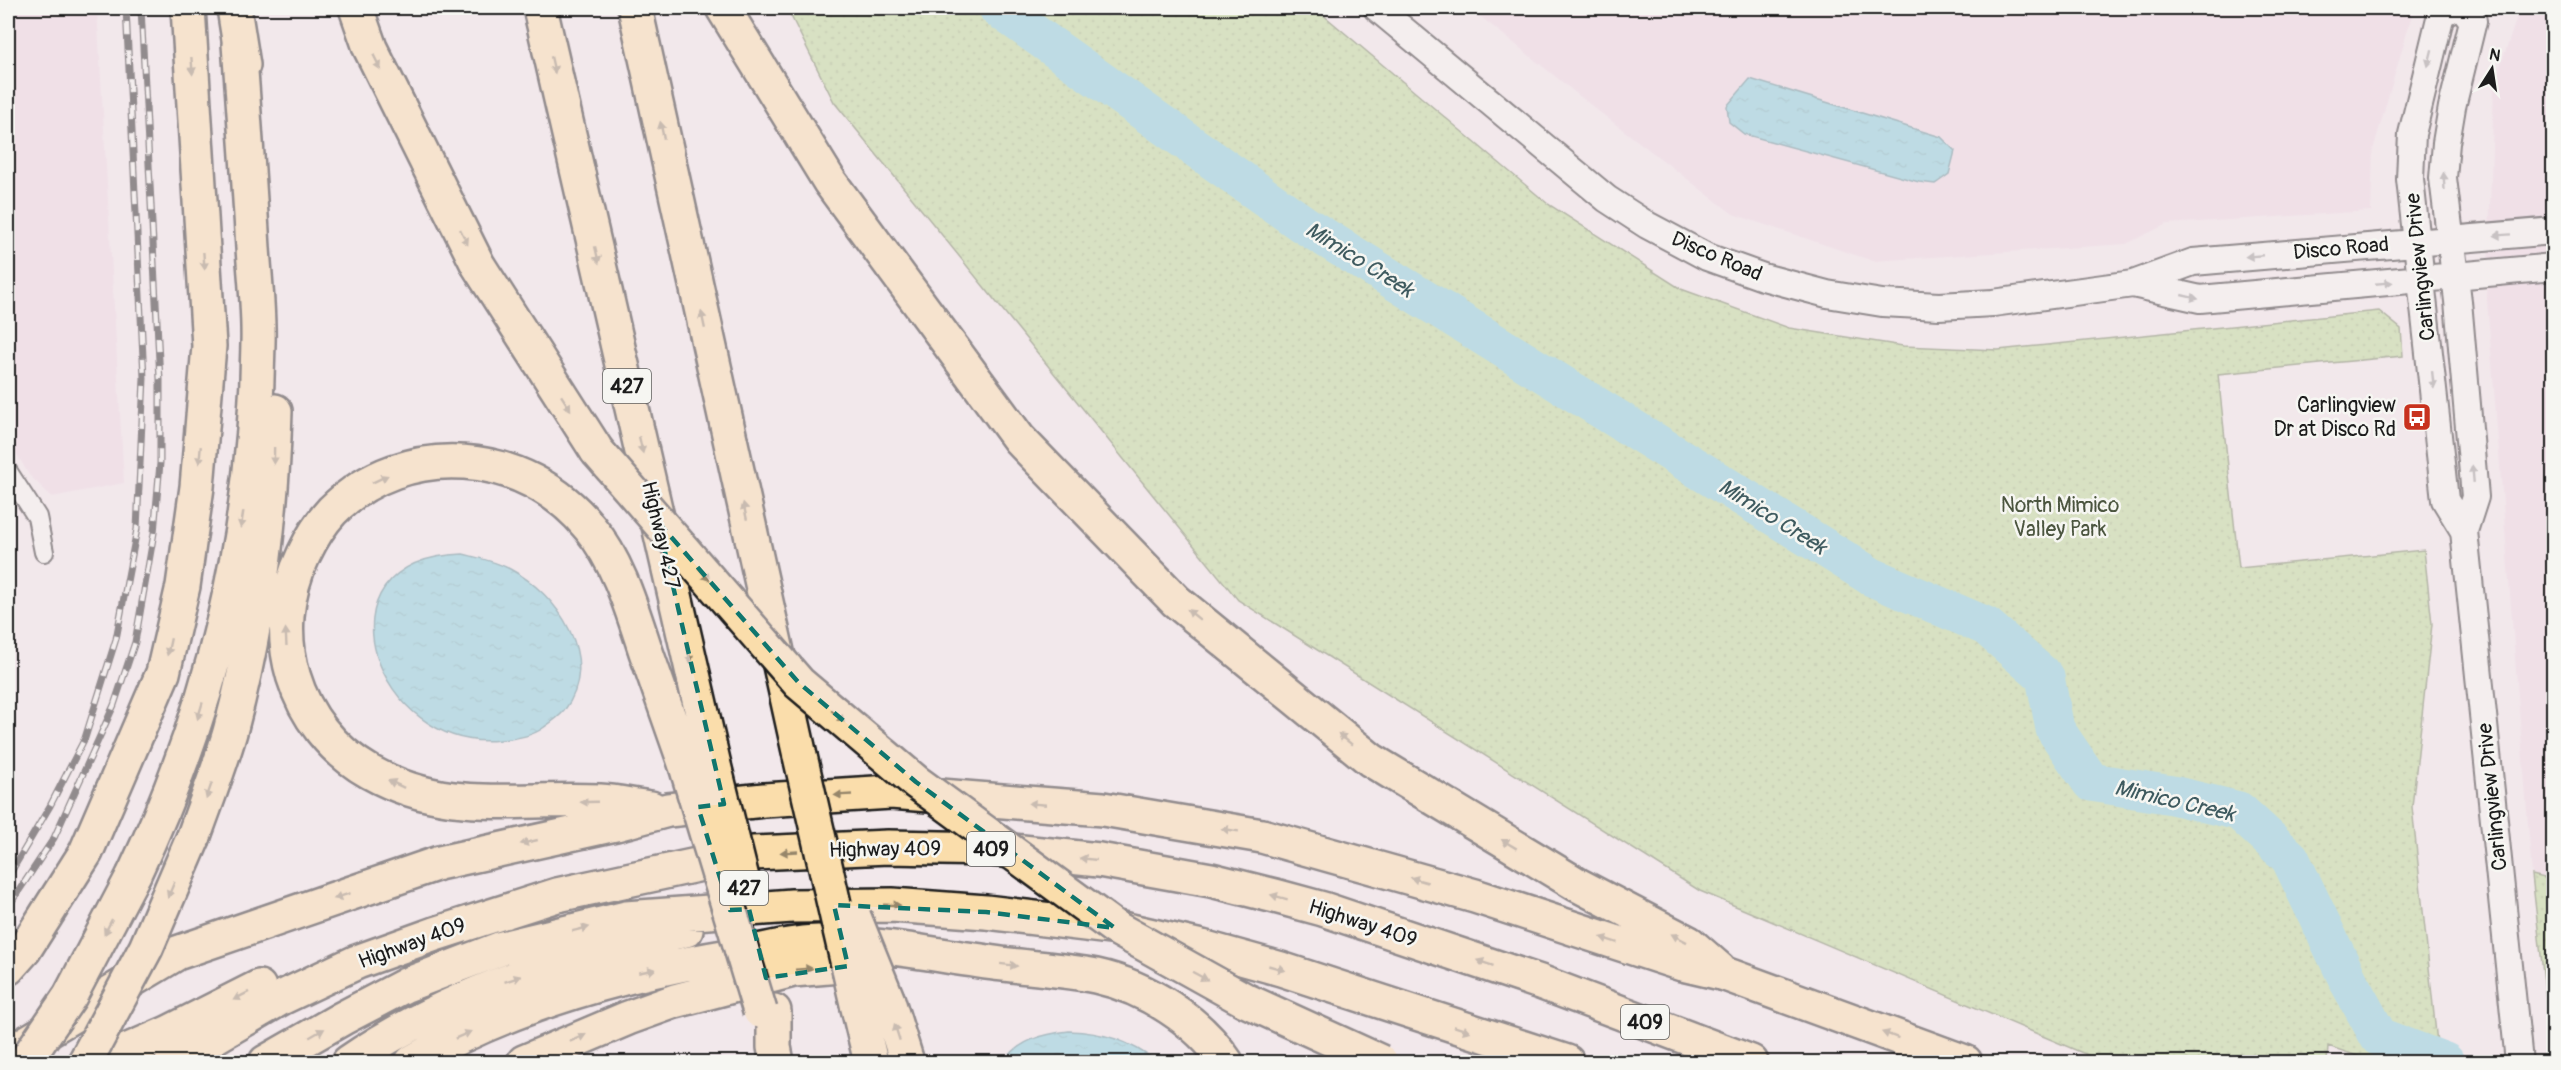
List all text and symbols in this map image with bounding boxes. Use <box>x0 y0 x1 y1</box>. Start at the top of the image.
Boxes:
north arrow <box>2462 39 2522 99</box>
text: N <box>2488 44 2502 66</box>
one-way arrow <box>2425 49 2434 67</box>
one-way arrow <box>372 54 381 71</box>
one-way arrow <box>549 55 559 74</box>
one-way arrow <box>187 56 196 75</box>
one-way arrow <box>656 121 666 139</box>
one-way arrow <box>2440 172 2449 191</box>
street label: Carlingview Drive <box>2399 191 2442 342</box>
water label: Mimico Creek <box>1300 216 1420 305</box>
street label: Disco Road <box>1667 225 1766 288</box>
one-way arrow <box>459 228 468 245</box>
one-way arrow <box>2493 230 2512 240</box>
street label: Disco Road <box>2292 231 2390 266</box>
one-way arrow <box>593 245 602 264</box>
one-way arrow <box>199 251 208 270</box>
one-way arrow <box>2244 251 2263 261</box>
one-way arrow <box>2374 278 2393 288</box>
one-way arrow <box>2181 293 2200 302</box>
one-way arrow <box>698 311 708 330</box>
road number: 427 <box>603 369 651 403</box>
one-way arrow <box>2428 370 2437 389</box>
place label: Carlingview Dr at Disco Rd <box>2273 392 2396 443</box>
one-way arrow <box>560 395 571 411</box>
bus stop icon: Carlingview Dr at Disco Rd <box>2401 401 2433 433</box>
one-way arrow <box>636 435 646 454</box>
one-way arrow <box>195 445 205 464</box>
one-way arrow <box>269 447 279 466</box>
one-way arrow <box>2468 465 2478 484</box>
water label: Mimico Creek <box>1713 473 1833 562</box>
one-way arrow <box>371 475 388 484</box>
street label: Highway 427 <box>635 478 686 592</box>
park label: North Mimico Valley Park <box>2001 492 2119 543</box>
one-way arrow <box>740 501 749 520</box>
one-way arrow <box>237 511 246 530</box>
one-way arrow <box>697 567 711 582</box>
one-way arrow <box>1186 609 1202 622</box>
one-way arrow <box>282 628 291 647</box>
one-way arrow <box>164 638 173 657</box>
one-way arrow <box>685 646 694 665</box>
one-way arrow <box>195 702 204 720</box>
one-way arrow <box>830 709 845 722</box>
street label: Carlingview Drive <box>2471 721 2514 872</box>
one-way arrow <box>1337 732 1353 745</box>
water label: Mimico Creek <box>2112 774 2239 829</box>
one-way arrow <box>388 780 405 789</box>
one-way arrow <box>204 782 214 800</box>
one-way arrow <box>833 791 852 800</box>
one-way arrow <box>579 797 598 806</box>
one-way arrow <box>1028 799 1047 809</box>
one-way arrow <box>1221 826 1240 835</box>
road number: 409 <box>967 832 1015 866</box>
street label: Highway 409 <box>829 835 941 864</box>
one-way arrow <box>520 837 538 847</box>
one-way arrow <box>1501 838 1517 849</box>
one-way arrow <box>779 847 798 856</box>
one-way arrow <box>1078 854 1097 864</box>
road number: 427 <box>720 871 768 905</box>
one-way arrow <box>1410 875 1428 884</box>
one-way arrow <box>166 881 175 899</box>
one-way arrow <box>333 892 351 901</box>
one-way arrow <box>1270 892 1288 901</box>
street label: Highway 409 <box>1305 893 1420 954</box>
one-way arrow <box>883 901 902 910</box>
street label: Highway 409 <box>355 912 470 975</box>
one-way arrow <box>103 918 113 935</box>
one-way arrow <box>572 923 590 933</box>
one-way arrow <box>1671 933 1688 943</box>
one-way arrow <box>1600 935 1618 944</box>
one-way arrow <box>1476 958 1494 968</box>
one-way arrow <box>1000 961 1019 970</box>
one-way arrow <box>1268 964 1286 973</box>
one-way arrow <box>794 965 813 974</box>
one-way arrow <box>638 966 657 975</box>
one-way arrow <box>1192 971 1209 981</box>
one-way arrow <box>504 973 522 983</box>
one-way arrow <box>232 991 249 1001</box>
road number: 409 <box>1621 1005 1669 1039</box>
one-way arrow <box>892 1023 902 1041</box>
one-way arrow <box>1453 1024 1471 1034</box>
one-way arrow <box>309 1027 325 1038</box>
one-way arrow <box>455 1030 472 1039</box>
one-way arrow <box>1881 1030 1899 1039</box>
one-way arrow <box>569 1034 586 1043</box>

